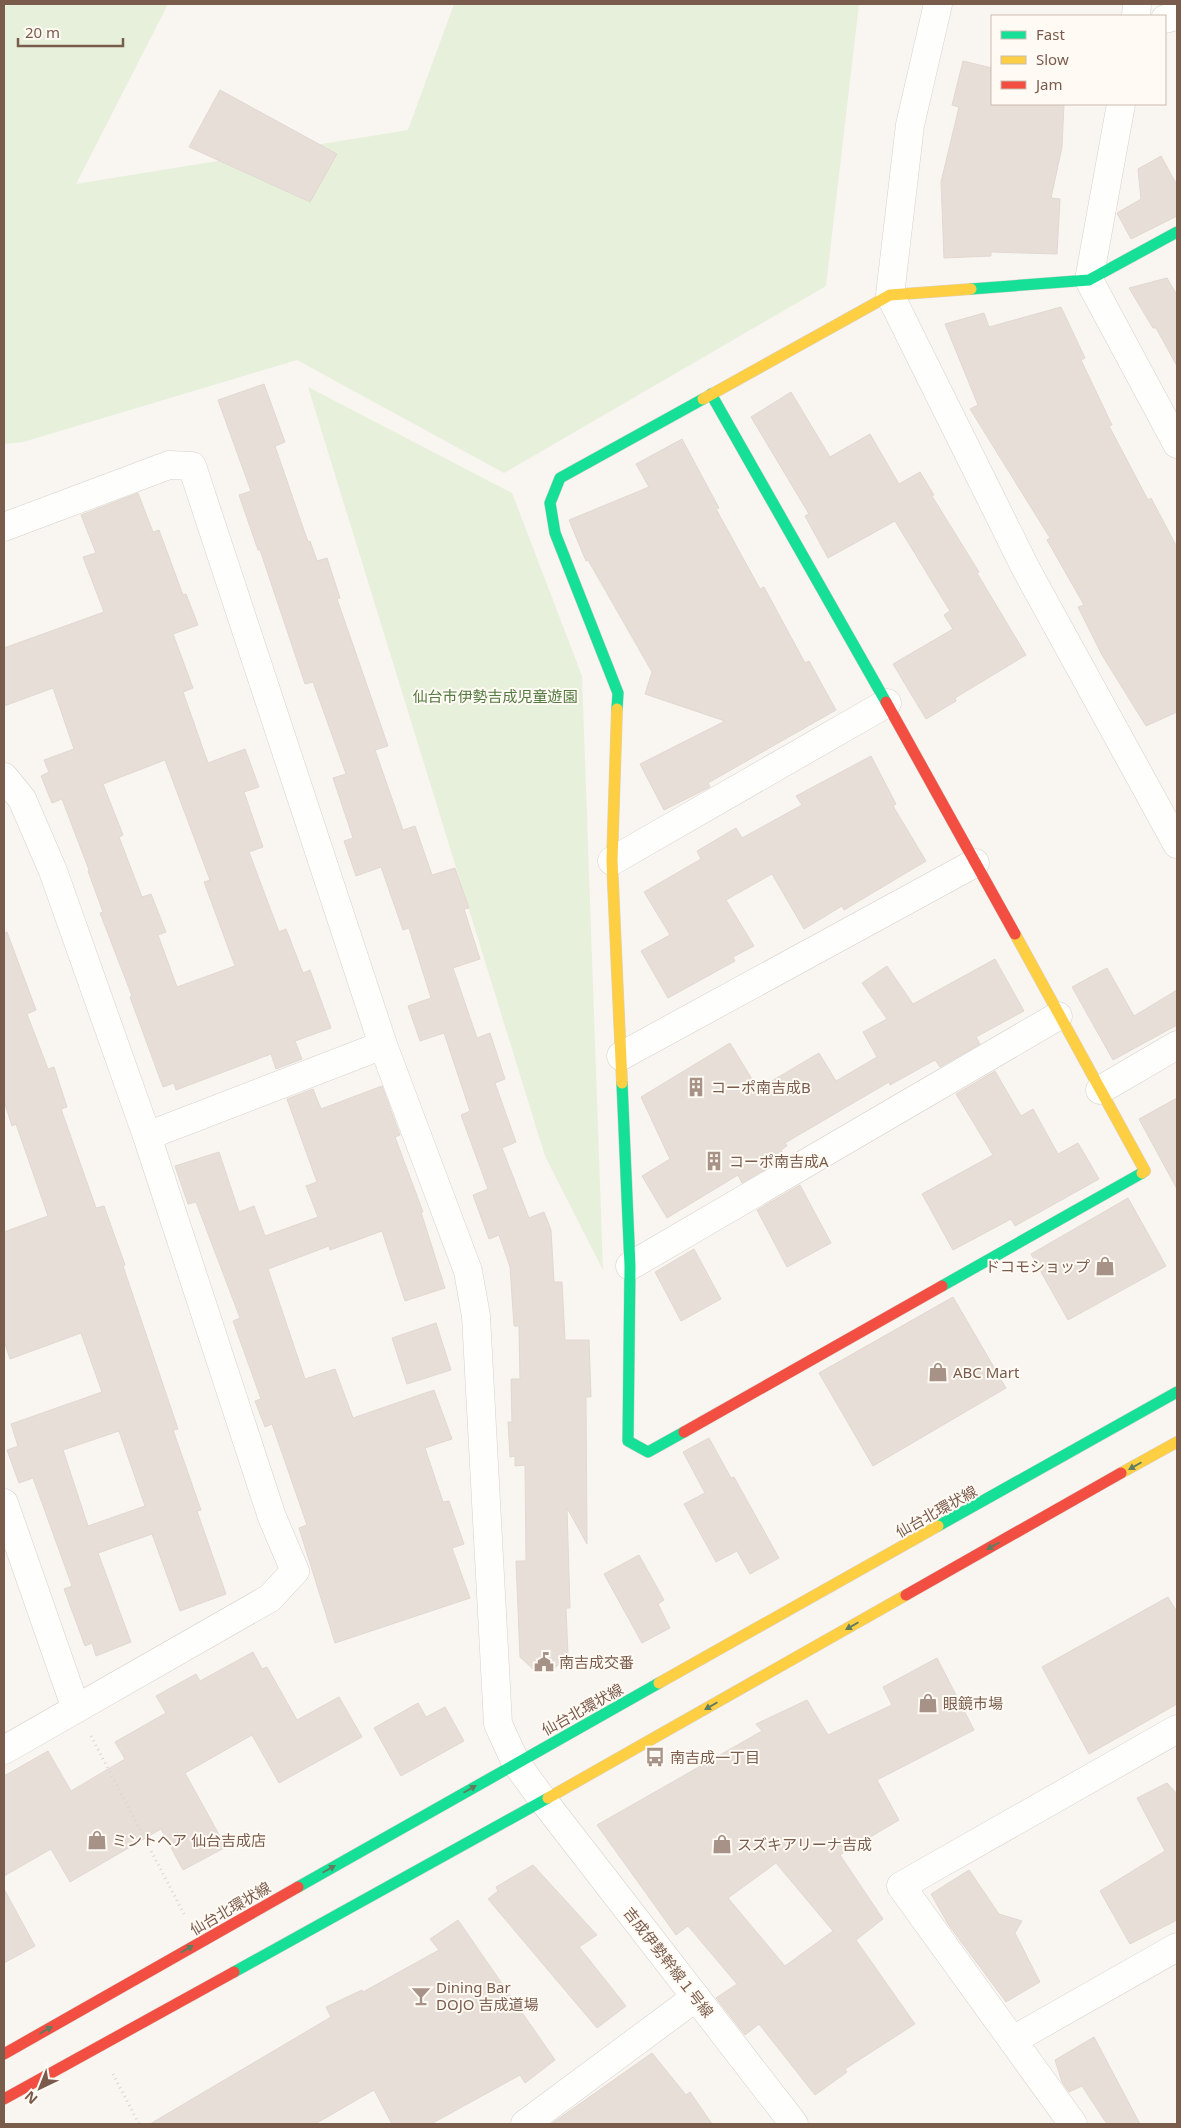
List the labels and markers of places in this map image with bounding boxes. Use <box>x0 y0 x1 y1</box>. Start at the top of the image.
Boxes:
building icon: コーポ南吉成B <box>685 1076 707 1098</box>
place label: コーポ南吉成B <box>711 1077 811 1097</box>
building icon: コーポ南吉成A <box>703 1150 725 1172</box>
place label: コーポ南吉成A <box>729 1151 829 1171</box>
shop icon: ドコモショップ <box>1094 1255 1116 1277</box>
place label: ドコモショップ <box>985 1256 1090 1276</box>
shop icon: ABC Mart <box>927 1361 949 1383</box>
place label: ABC Mart <box>953 1362 1020 1382</box>
public building icon: 南吉成交番 <box>533 1651 555 1673</box>
place label: 南吉成交番 <box>559 1652 634 1672</box>
shop icon: 眼鏡市場 <box>917 1692 939 1714</box>
place label: 眼鏡市場 <box>943 1693 1003 1713</box>
bus stop icon: 南吉成一丁目 <box>644 1746 666 1768</box>
place label: 南吉成一丁目 <box>670 1747 760 1767</box>
shop icon: ミントヘア 仙台吉成店 <box>86 1829 108 1851</box>
place label: ミントヘア 仙台吉成店 <box>112 1830 266 1850</box>
shop icon: スズキアリーナ吉成 <box>711 1833 733 1855</box>
place label: スズキアリーナ吉成 <box>737 1834 872 1854</box>
place label: Dining Bar DOJO 吉成道場 <box>436 1977 538 2014</box>
bar icon: Dining Bar DOJO 吉成道場 <box>410 1985 432 2007</box>

